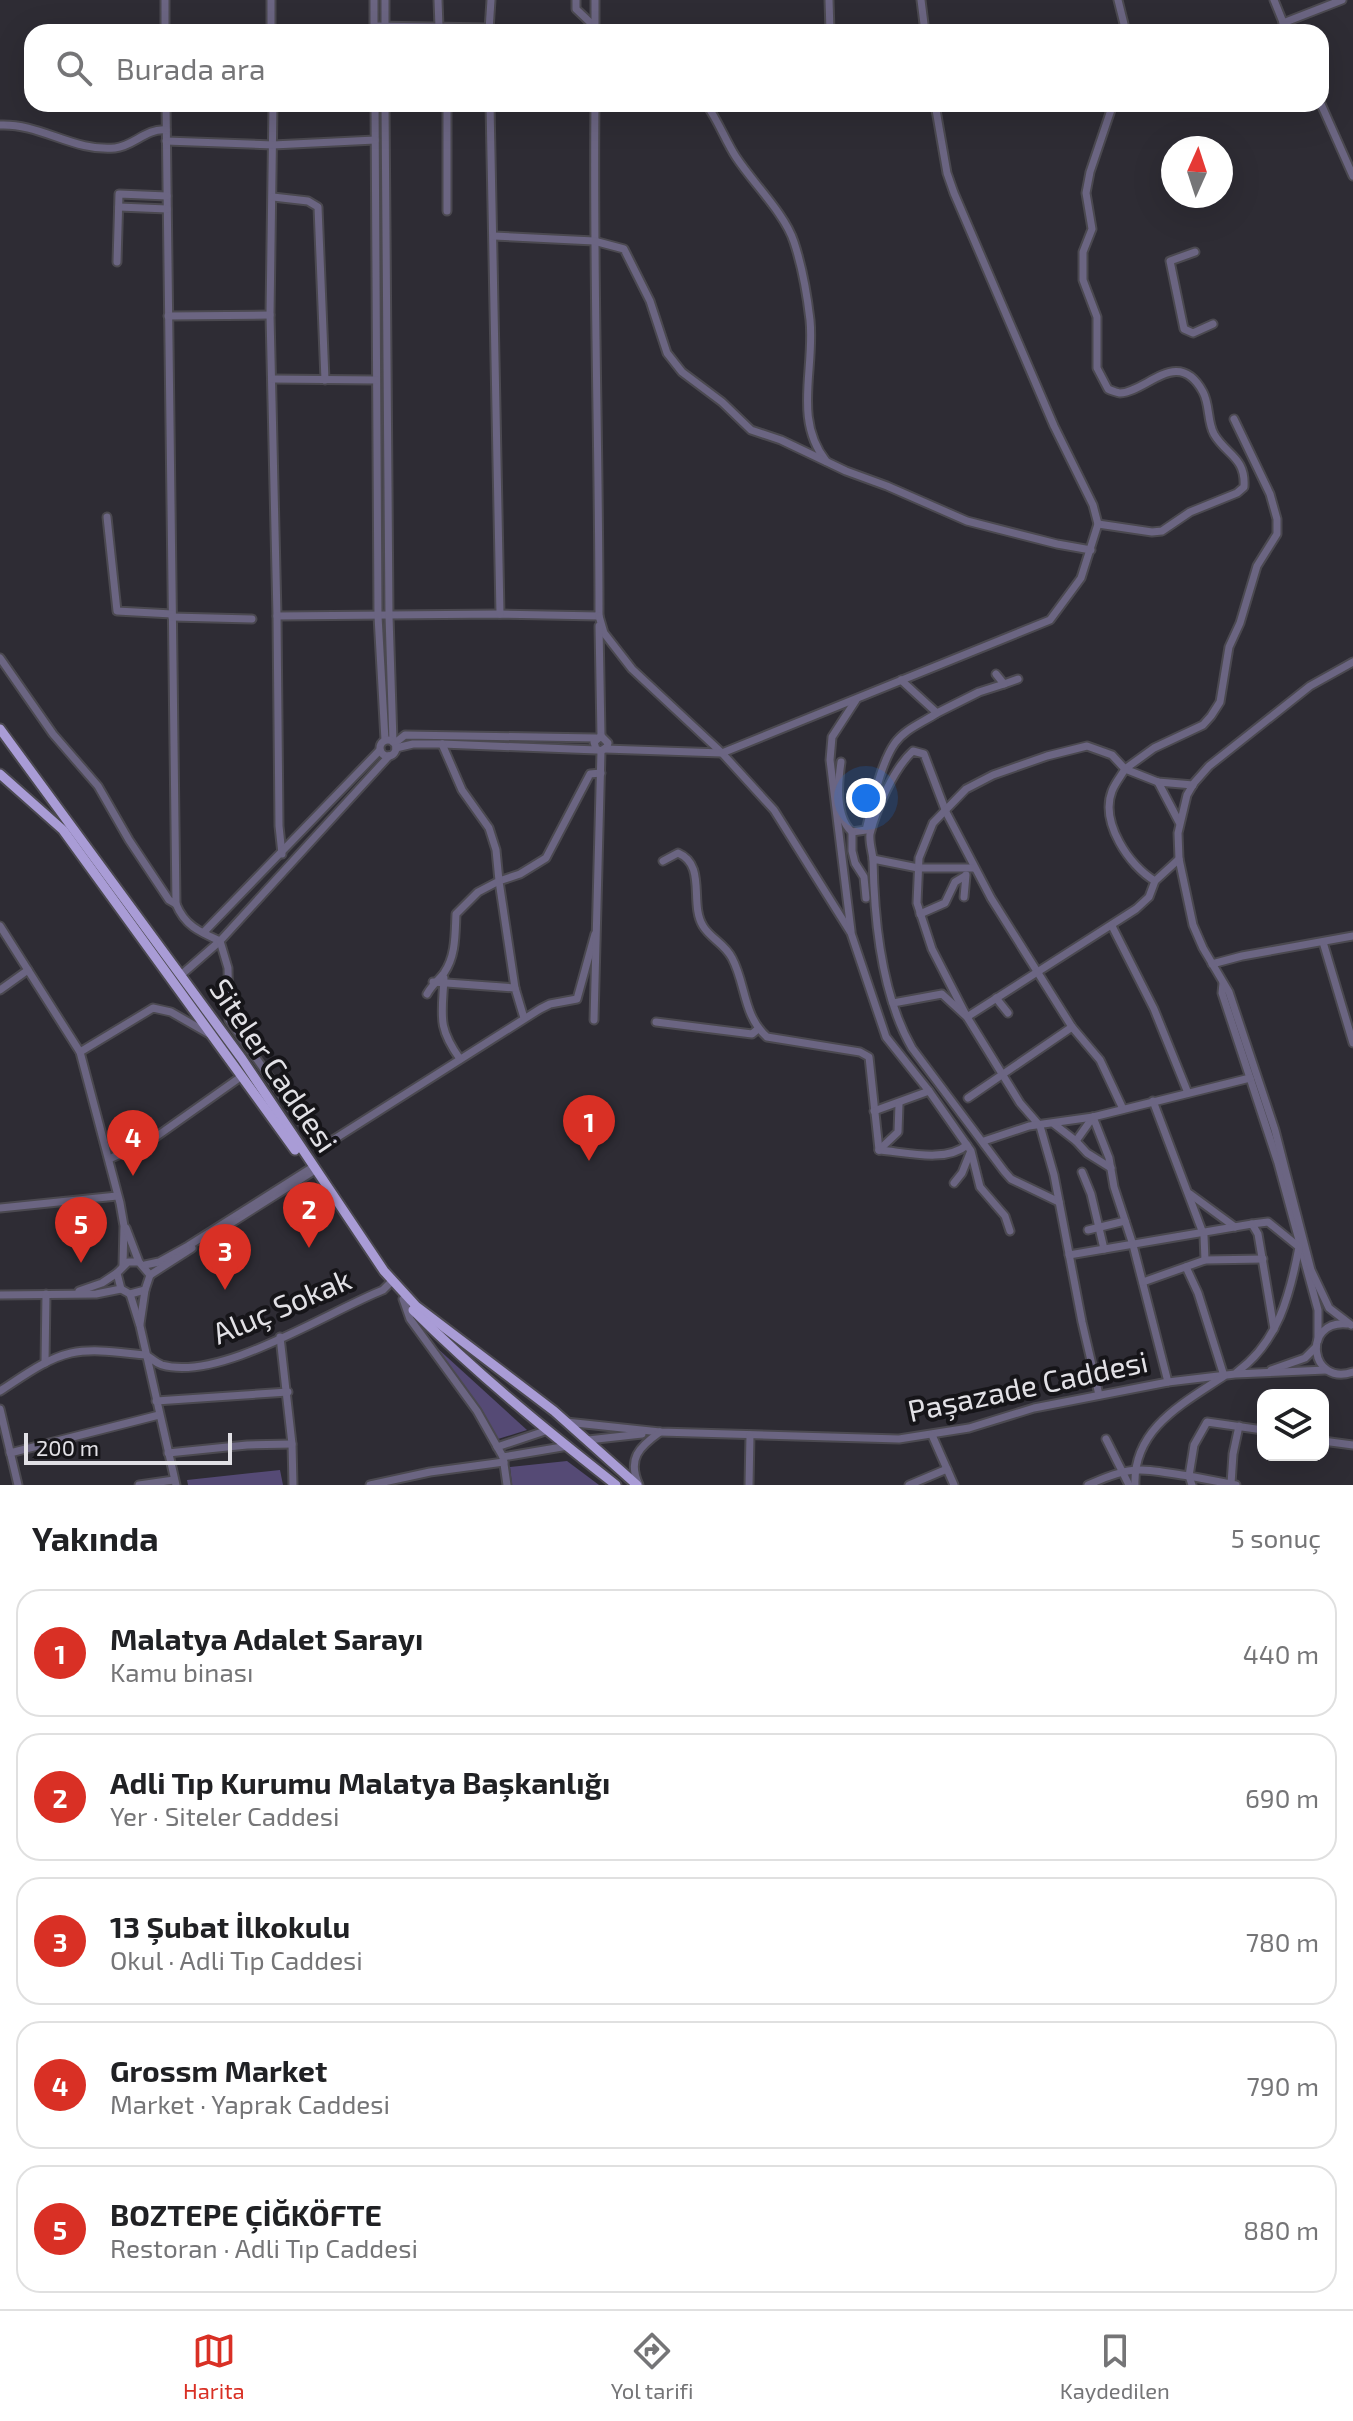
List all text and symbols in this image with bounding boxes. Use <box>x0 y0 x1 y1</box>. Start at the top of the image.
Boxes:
search box <box>24 24 1329 112</box>
icon: search <box>52 46 96 90</box>
text: Burada ara <box>116 50 266 86</box>
north arrow <box>1161 136 1233 208</box>
your location <box>846 778 886 818</box>
street label: Siteler Caddesi <box>203 971 346 1159</box>
pin: 1 <box>563 1095 615 1161</box>
pin: 4 <box>107 1110 159 1176</box>
pin: 2 <box>283 1182 335 1248</box>
pin: 5 <box>55 1197 107 1263</box>
pin: 3 <box>199 1224 251 1290</box>
street label: Aluç Sokak <box>207 1260 356 1351</box>
street label: Paşazade Caddesi <box>904 1342 1151 1429</box>
map controls <box>1257 1389 1329 1461</box>
button: layers <box>1257 1389 1329 1461</box>
scale bar <box>24 1429 232 1465</box>
text: 200 m <box>36 1434 99 1460</box>
text: Yakında <box>32 1517 159 1558</box>
text: 5 sonuç <box>1231 1522 1321 1553</box>
text: Malatya Adalet Sarayı <box>110 1620 423 1656</box>
text: 1 <box>54 1638 66 1669</box>
text: 440 m <box>1243 1638 1319 1669</box>
text: Kamu binası <box>110 1656 253 1687</box>
text: Adli Tıp Kurumu Malatya Başkanlığı <box>110 1764 610 1800</box>
text: 2 <box>52 1782 68 1813</box>
text: 690 m <box>1245 1782 1319 1813</box>
text: Yer · Siteler Caddesi <box>110 1800 339 1831</box>
text: 13 Şubat İlkokulu <box>110 1908 350 1944</box>
text: 3 <box>53 1926 67 1957</box>
text: 780 m <box>1246 1926 1319 1957</box>
text: Okul · Adli Tıp Caddesi <box>110 1944 363 1975</box>
text: Grossm Market <box>110 2052 327 2088</box>
text: 4 <box>52 2070 68 2101</box>
text: 790 m <box>1247 2070 1319 2101</box>
text: Market · Yaprak Caddesi <box>110 2088 390 2119</box>
text: BOZTEPE ÇİĞKÖFTE <box>110 2196 382 2232</box>
text: 5 <box>53 2214 67 2245</box>
text: 880 m <box>1243 2214 1319 2245</box>
text: Restoran · Adli Tıp Caddesi <box>110 2232 418 2263</box>
tab: Harita <box>183 2329 245 2403</box>
tab: Yol tarifi <box>611 2329 693 2403</box>
tab: Kaydedilen <box>1060 2329 1170 2403</box>

